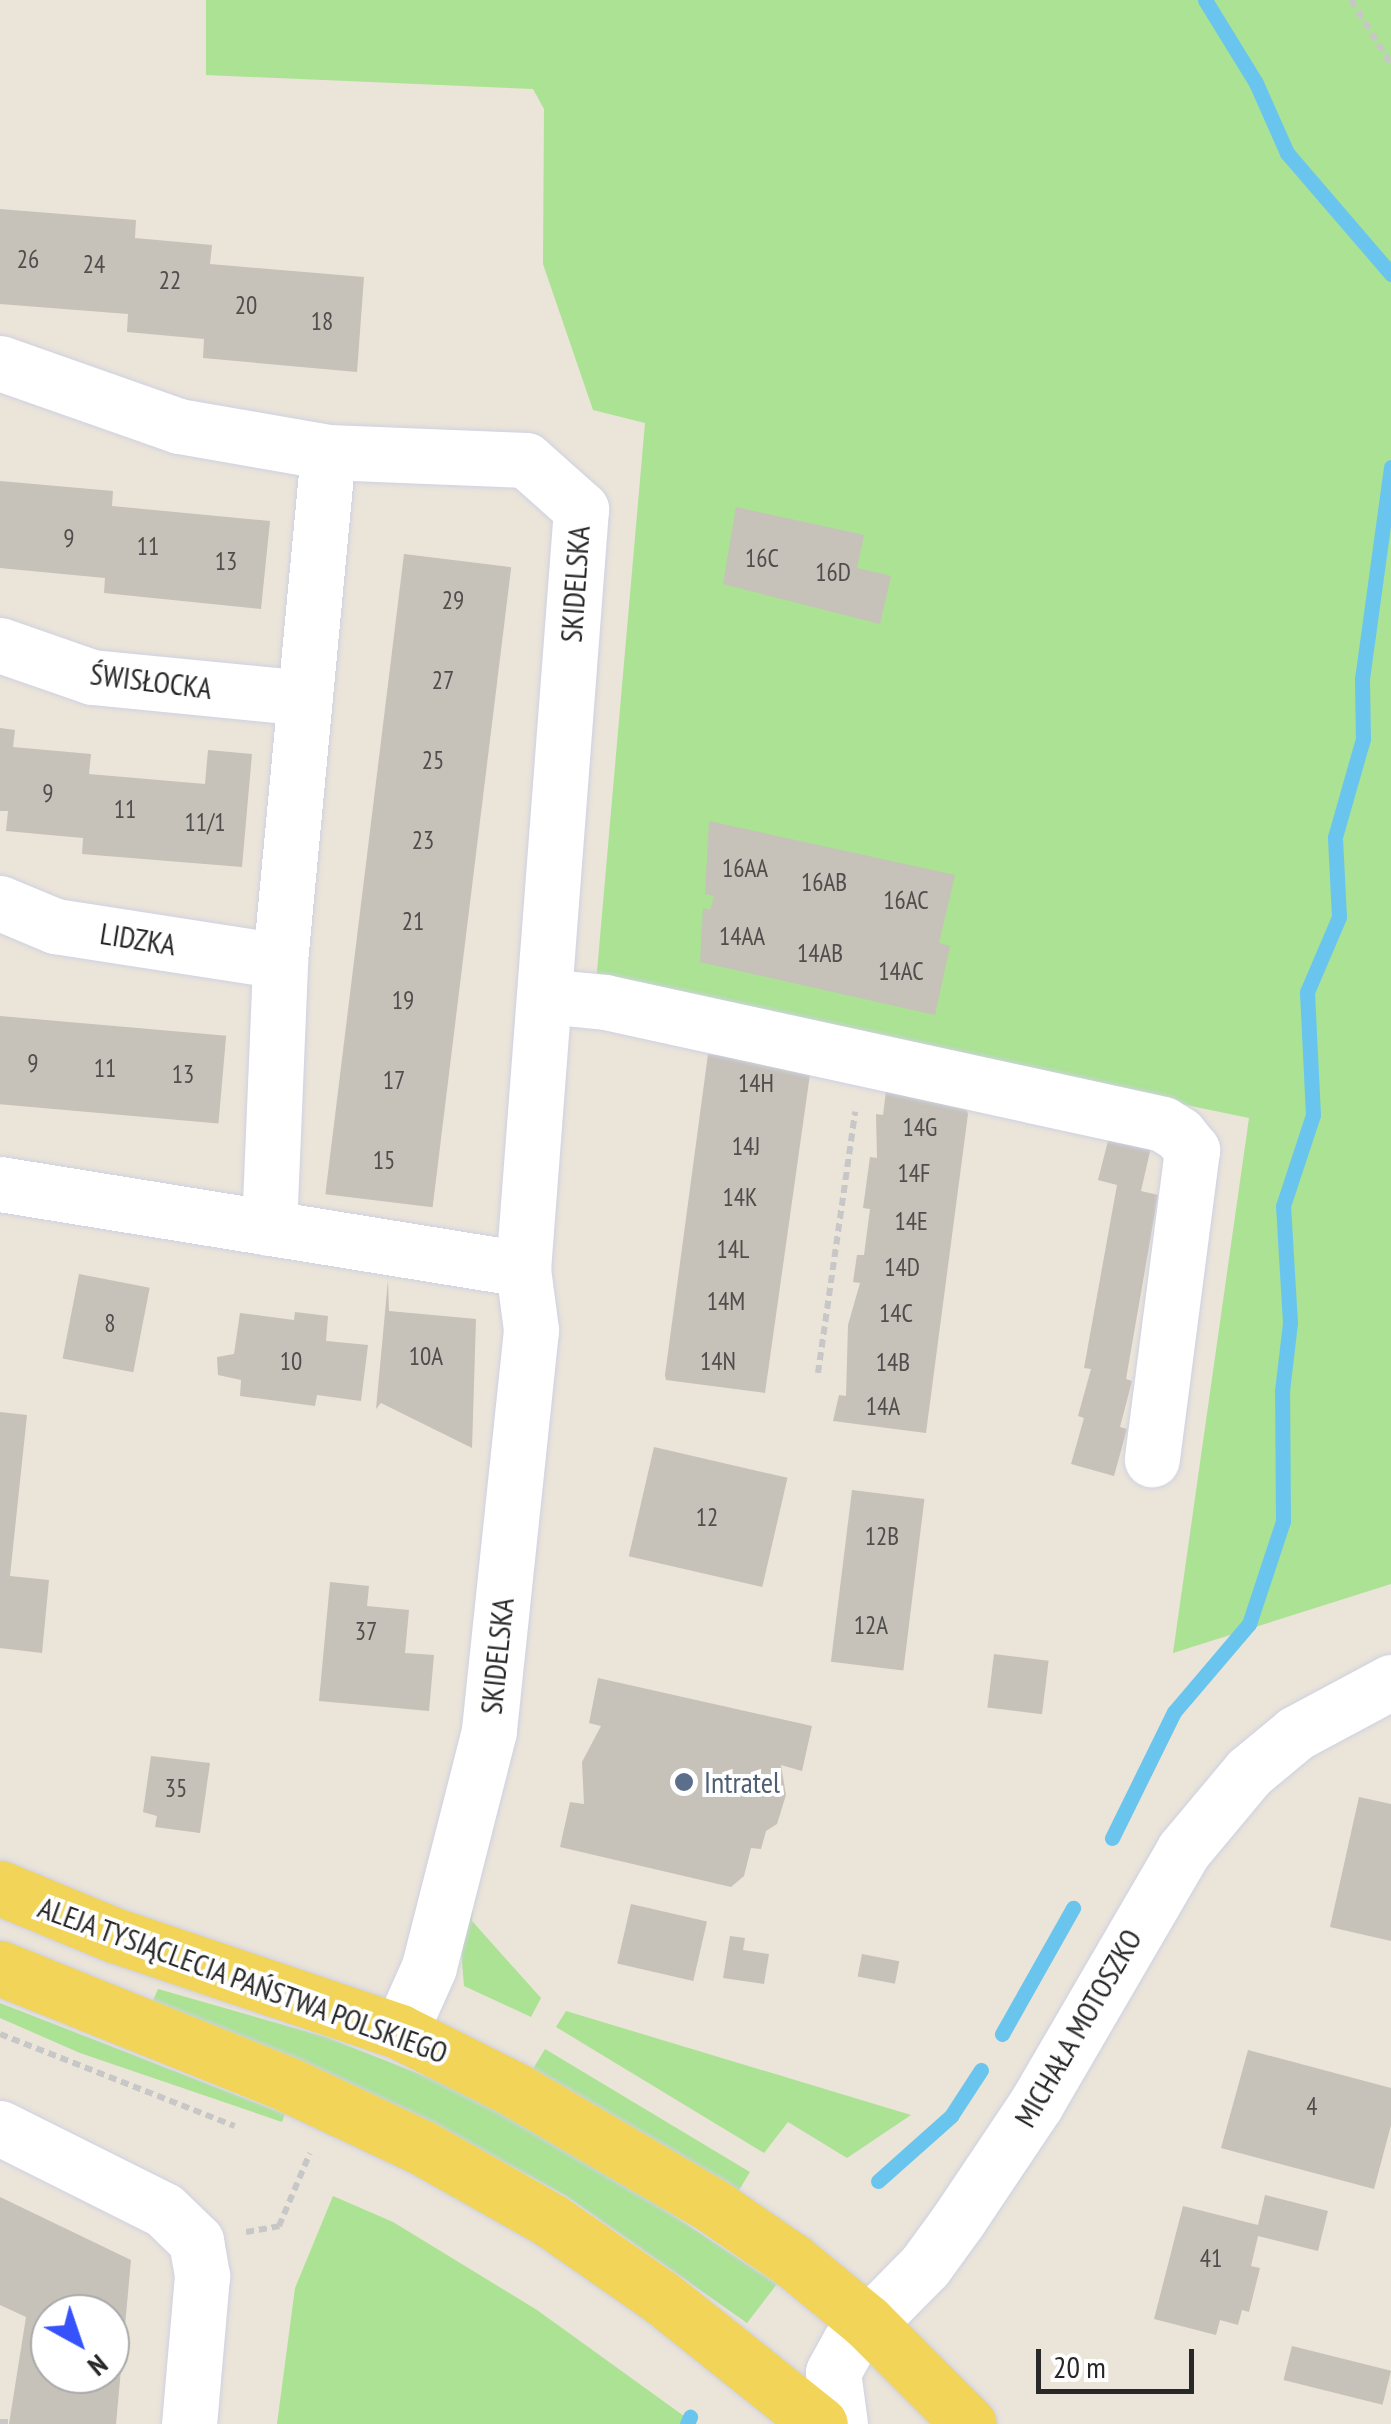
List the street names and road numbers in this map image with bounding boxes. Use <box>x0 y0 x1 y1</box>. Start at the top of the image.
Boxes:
street label: SKIDELSKA <box>553 524 597 644</box>
street label: ŚWISŁOCKA <box>88 656 214 706</box>
street label: LIDZKA <box>98 915 178 963</box>
street label: SKIDELSKA <box>473 1596 521 1716</box>
street label: ALEJA TYSIĄCLECIA PAŃSTWA POLSKIEGO <box>32 1888 454 2072</box>
street label: MICHAŁA MOTOSZKO <box>1007 1922 1149 2134</box>

